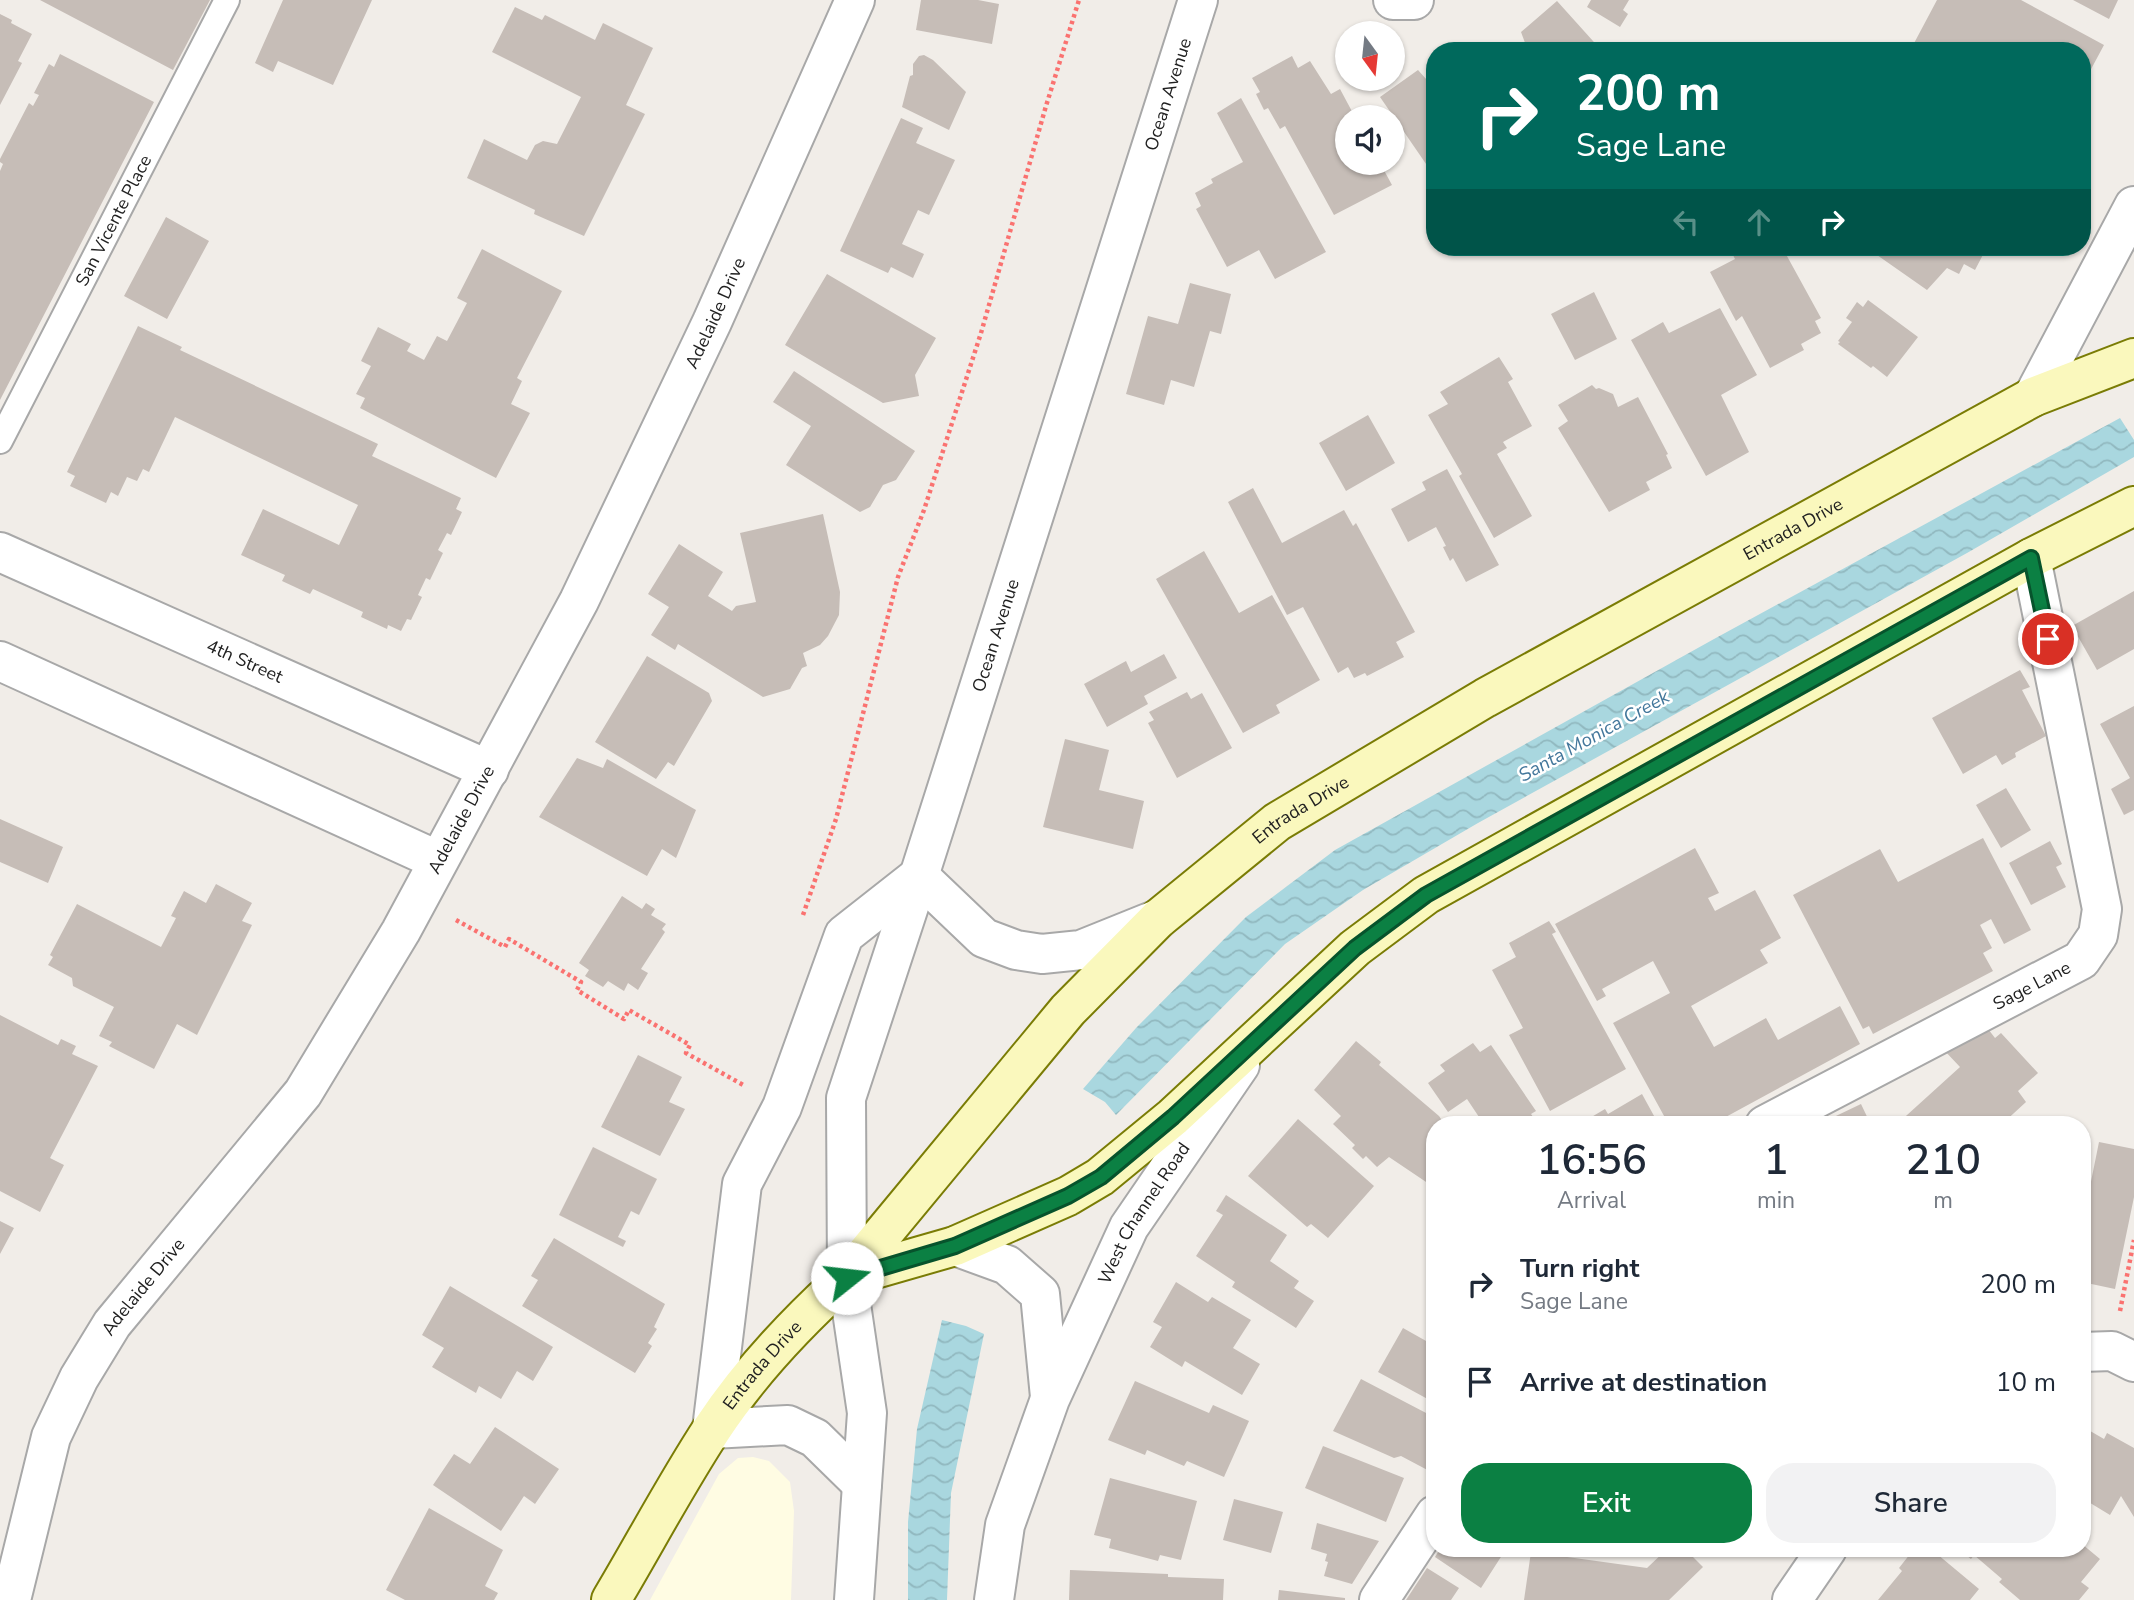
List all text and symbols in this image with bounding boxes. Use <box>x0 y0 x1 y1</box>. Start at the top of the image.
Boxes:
north arrow <box>1335 21 1405 91</box>
map controls <box>1335 21 1405 175</box>
street label: Ocean Avenue <box>1139 35 1197 154</box>
text: 200 m <box>1576 60 1720 127</box>
icon: right <box>1461 70 1552 161</box>
button: sound <box>1335 105 1405 175</box>
text: Sage Lane <box>1576 124 1726 167</box>
street label: San Vicente Place <box>70 151 157 290</box>
icon: left <box>1667 203 1705 241</box>
icon: ahead <box>1740 203 1778 241</box>
icon: right <box>1813 203 1851 241</box>
street label: Adelaide Drive <box>680 254 751 373</box>
street label: Entrada Drive <box>1739 492 1847 566</box>
street label: Ocean Avenue <box>966 576 1025 695</box>
pin <box>2018 609 2078 669</box>
icon: arrive <box>2029 620 2067 658</box>
street label: 4th Street <box>203 634 287 689</box>
water label: Santa Monica Creek <box>1514 683 1675 788</box>
street label: Adelaide Drive <box>422 761 500 878</box>
street label: Entrada Drive <box>1247 770 1353 849</box>
street label: Sage Lane <box>1989 955 2075 1016</box>
text: 16:56 <box>1536 1132 1647 1189</box>
text: 1 <box>1763 1132 1789 1189</box>
text: 210 <box>1905 1132 1981 1189</box>
street label: West Channel Road <box>1092 1138 1195 1288</box>
text: Arrival <box>1557 1185 1626 1216</box>
text: min <box>1757 1185 1795 1216</box>
text: m <box>1933 1185 1953 1216</box>
street label: Adelaide Drive <box>96 1233 190 1340</box>
position arrow <box>810 1241 884 1315</box>
text: Turn right <box>1520 1251 1639 1286</box>
icon: right <box>1461 1265 1499 1303</box>
text: 200 m <box>1980 1267 2056 1302</box>
text: Sage Lane <box>1520 1286 1628 1317</box>
street label: Entrada Drive <box>717 1315 807 1415</box>
icon: arrive <box>1461 1363 1499 1401</box>
text: Arrive at destination <box>1520 1365 1767 1400</box>
text: 10 m <box>1996 1365 2056 1400</box>
button: Exit <box>1461 1463 1752 1543</box>
button: Share <box>1766 1463 2056 1543</box>

